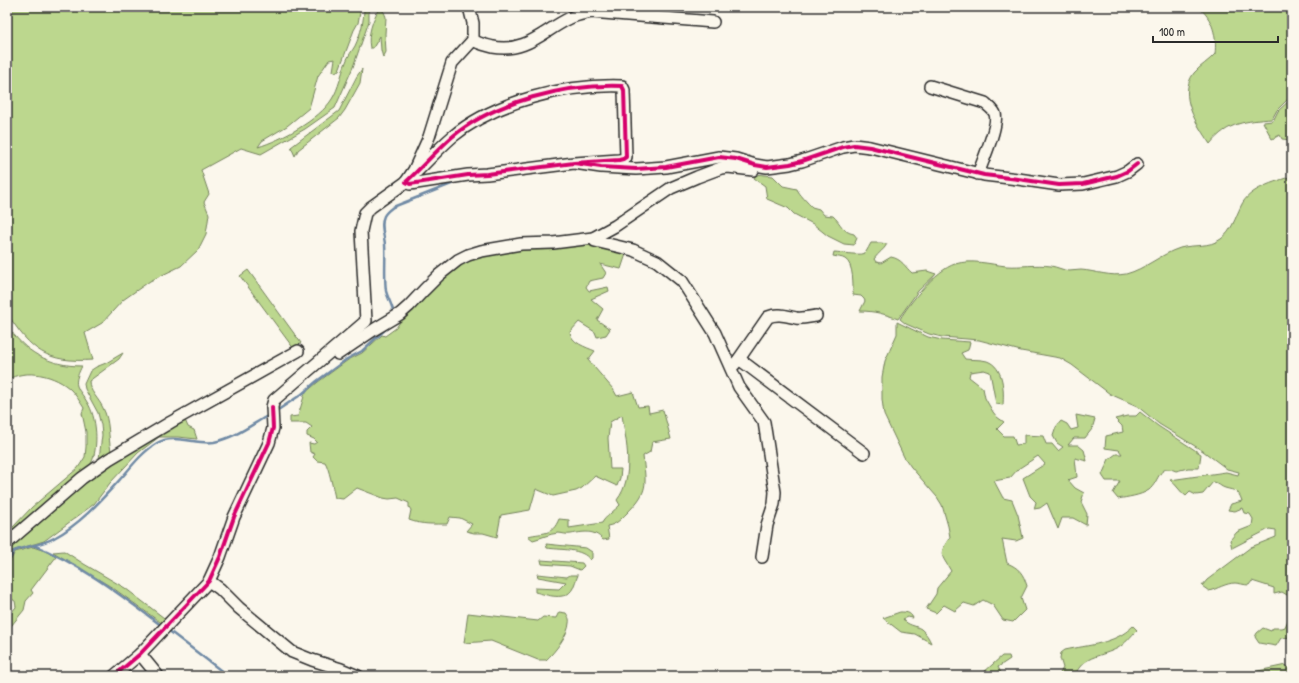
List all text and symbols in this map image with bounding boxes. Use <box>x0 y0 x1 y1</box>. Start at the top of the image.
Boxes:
scale bar <box>1153 18 1278 44</box>
text: 100 m <box>1159 23 1185 40</box>

